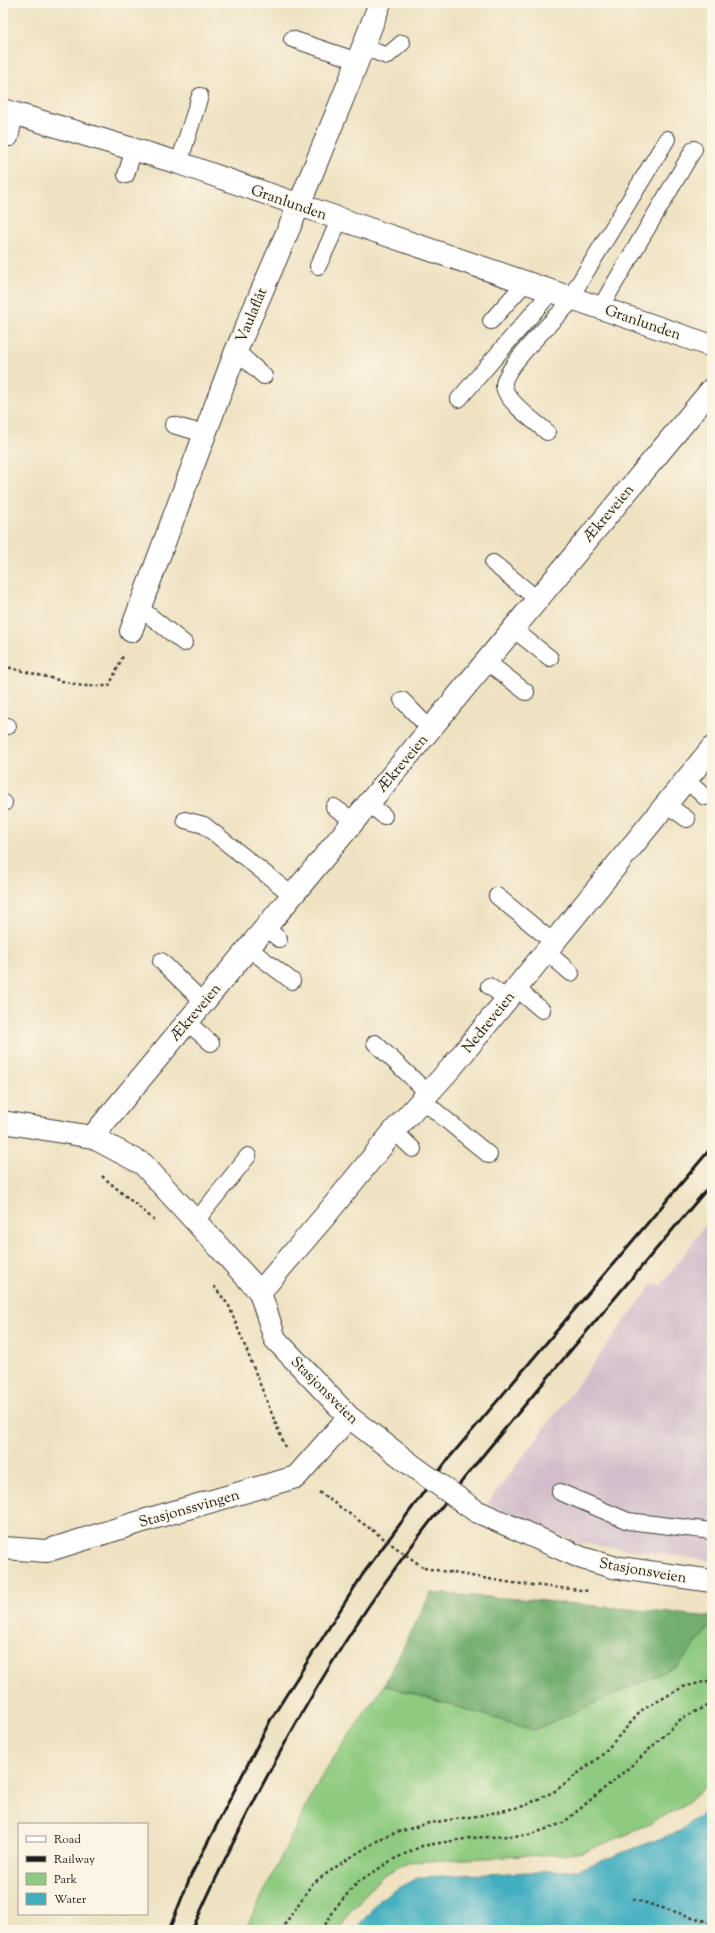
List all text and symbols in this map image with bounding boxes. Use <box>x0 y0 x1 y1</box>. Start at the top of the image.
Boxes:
street label: Granlunden <box>248 181 330 226</box>
street label: Vaulaflåt <box>231 285 273 346</box>
street label: Granlunden <box>602 301 684 346</box>
street label: Ækreveien <box>579 480 640 547</box>
street label: Ækreveien <box>373 730 434 797</box>
street label: Ækreveien <box>166 979 227 1046</box>
street label: Nedreveien <box>458 988 521 1058</box>
street label: Stasjonsveien <box>285 1352 363 1430</box>
street label: Stasjonssvingen <box>137 1485 242 1534</box>
street label: Stasjonsveien <box>597 1553 688 1590</box>
legend <box>18 1823 148 1915</box>
text: Road <box>54 1831 81 1849</box>
text: Railway <box>54 1851 95 1869</box>
text: Park <box>54 1871 77 1889</box>
text: Water <box>54 1891 87 1909</box>

